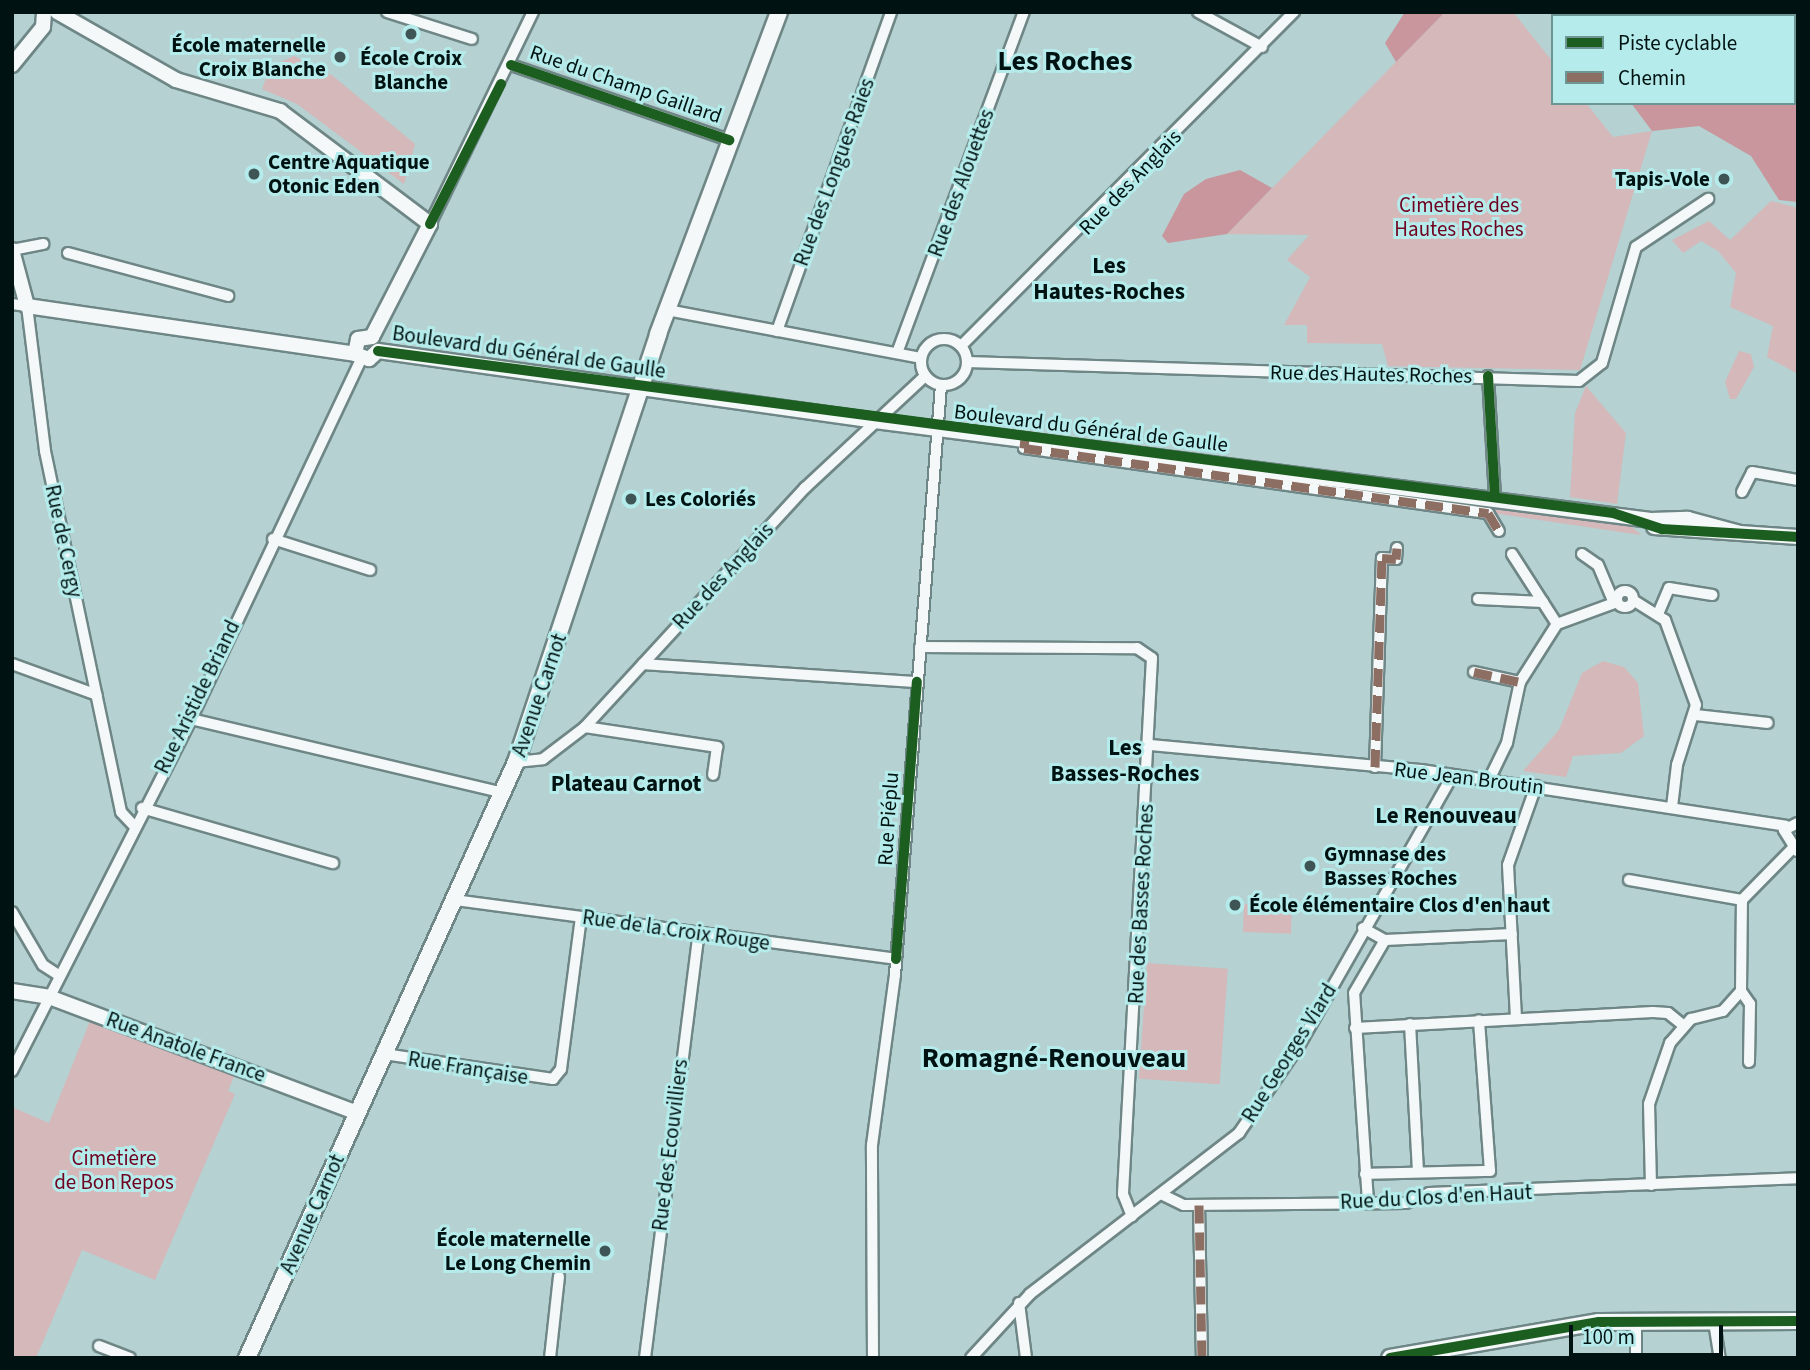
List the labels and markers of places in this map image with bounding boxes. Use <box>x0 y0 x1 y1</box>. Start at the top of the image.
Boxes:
marker: École Croix Blanche <box>403 26 419 42</box>
place label: École maternelle Croix Blanche <box>171 32 326 82</box>
place label: École Croix Blanche <box>360 45 462 95</box>
marker: École maternelle Croix Blanche <box>332 49 348 65</box>
place label: Centre Aquatique Otonic Eden <box>268 149 430 199</box>
marker: Centre Aquatique Otonic Eden <box>246 166 262 182</box>
place label: Tapis-Vole <box>1615 166 1710 192</box>
marker: Tapis-Vole <box>1716 171 1732 187</box>
place label: Les Coloriés <box>645 486 756 512</box>
marker: Les Coloriés <box>623 491 639 507</box>
place label: Gymnase des Basses Roches <box>1324 841 1457 891</box>
marker: Gymnase des Basses Roches <box>1302 858 1318 874</box>
place label: École élémentaire Clos d'en haut <box>1249 892 1550 918</box>
marker: École élémentaire Clos d'en haut <box>1227 897 1243 913</box>
place label: École maternelle Le Long Chemin <box>436 1226 591 1276</box>
marker: École maternelle Le Long Chemin <box>597 1243 613 1259</box>

